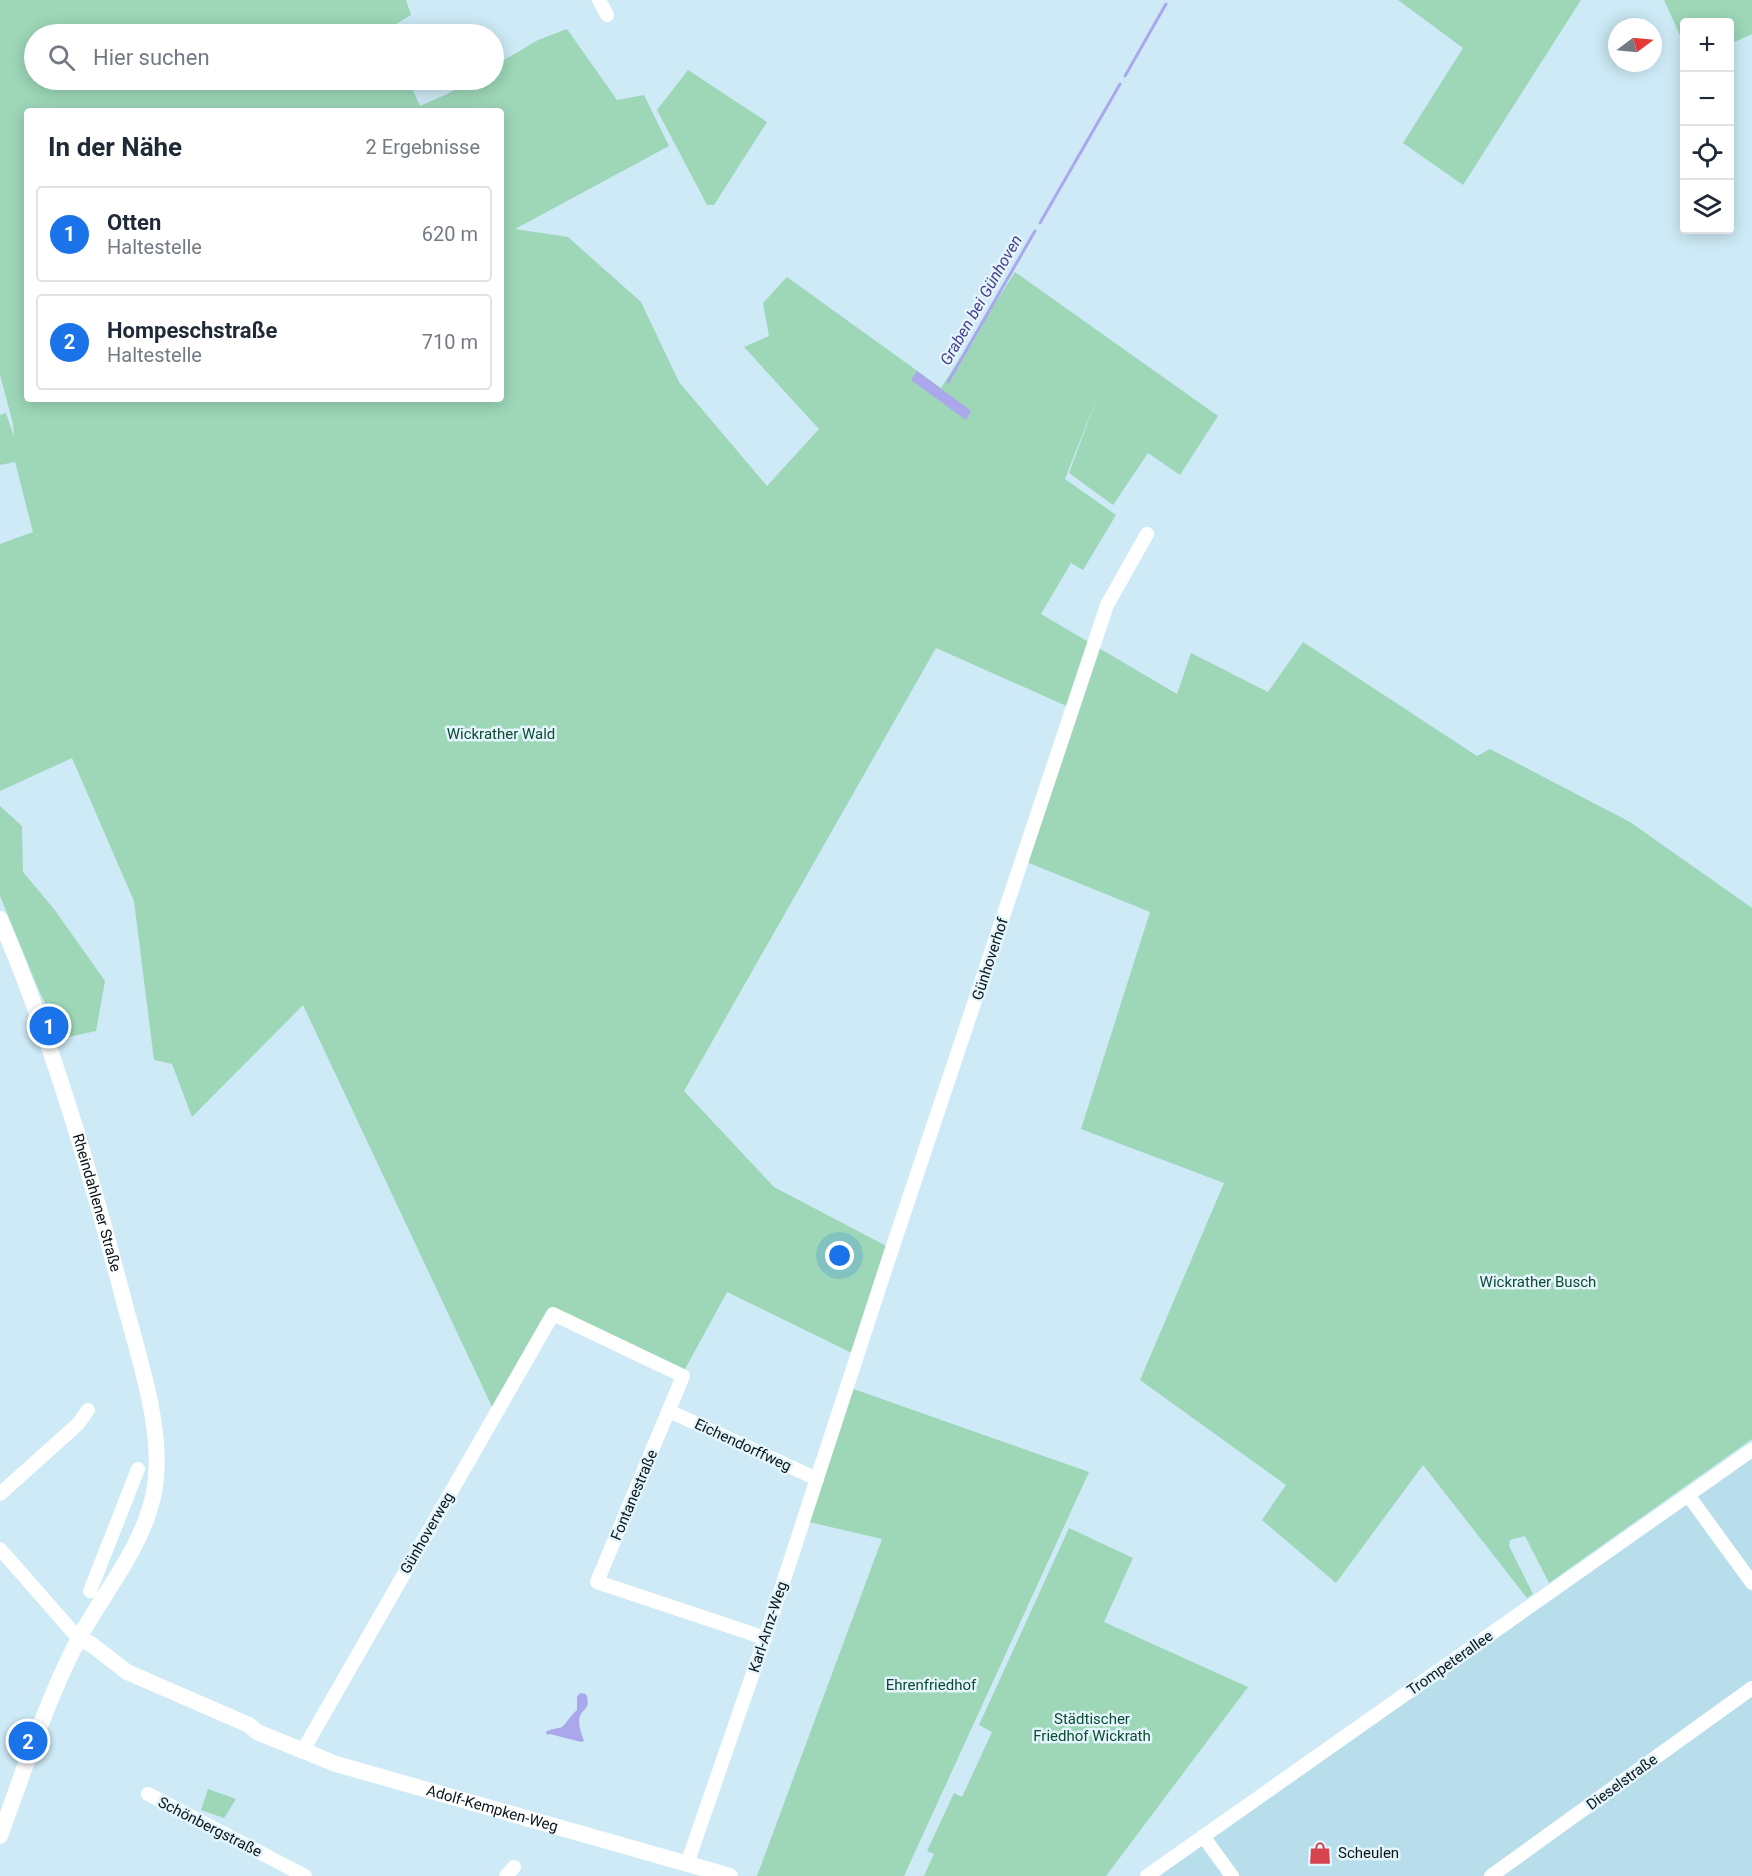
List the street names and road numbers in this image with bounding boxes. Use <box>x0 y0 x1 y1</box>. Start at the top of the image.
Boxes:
street label: Günhoverhof <box>968 915 1012 1003</box>
street label: Rheindahlener Straße <box>69 1131 125 1274</box>
street label: Eichendorffweg <box>692 1415 794 1475</box>
street label: Fontanestraße <box>607 1447 661 1543</box>
street label: Günhoverweg <box>396 1489 458 1577</box>
street label: Karl-Arnz-Weg <box>745 1579 791 1675</box>
street label: Trompeterallee <box>1404 1627 1496 1699</box>
street label: Dieselstraße <box>1583 1750 1661 1814</box>
street label: Adolf-Kempken-Weg <box>424 1781 560 1836</box>
street label: Schönbergstraße <box>155 1793 265 1861</box>

